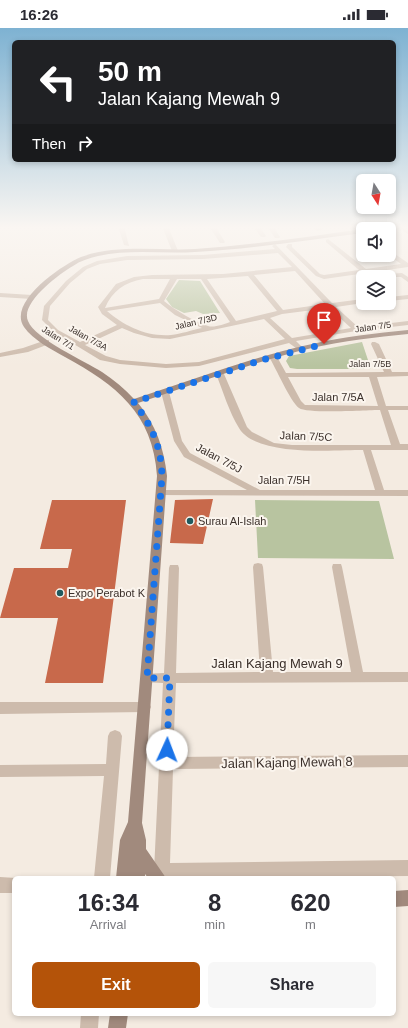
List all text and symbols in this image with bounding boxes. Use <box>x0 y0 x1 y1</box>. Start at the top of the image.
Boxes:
text: 16:26 <box>20 6 58 23</box>
icon: left <box>32 56 84 108</box>
text: 50 m <box>98 56 162 87</box>
text: Jalan Kajang Mewah 9 <box>98 89 280 109</box>
icon: right <box>74 132 96 154</box>
text: Then <box>32 135 66 152</box>
north arrow <box>356 174 396 214</box>
map controls <box>356 174 396 310</box>
button: sound <box>356 222 396 262</box>
button: layers <box>356 270 396 310</box>
pin <box>307 303 341 344</box>
icon: arrive <box>313 309 335 331</box>
street label: Jalan 7/3D <box>174 312 219 332</box>
street label: Jalan 7/5 <box>354 320 392 334</box>
street label: Jalan 7/3A <box>67 323 109 353</box>
street label: Jalan 7/1 <box>40 324 76 352</box>
street label: Jalan 7/5B <box>349 359 391 369</box>
street label: Jalan 7/5A <box>312 391 365 403</box>
street label: Jalan 7/5C <box>280 429 333 443</box>
street label: Jalan 7/5J <box>194 441 244 475</box>
street label: Jalan 7/5H <box>258 474 310 486</box>
place label: Surau Al-Islah <box>198 515 266 527</box>
marker: Surau Al-Islah <box>185 516 195 526</box>
place label: Expo Perabot K <box>68 587 146 599</box>
marker: Expo Perabot K <box>55 588 65 598</box>
street label: Jalan Kajang Mewah 9 <box>211 656 343 671</box>
position arrow <box>146 729 188 771</box>
street label: Jalan Kajang Mewah 8 <box>221 754 353 771</box>
text: 16:34 <box>77 889 139 916</box>
text: 8 <box>208 889 221 916</box>
text: 620 <box>291 889 331 916</box>
text: Arrival <box>90 917 127 932</box>
text: min <box>204 917 225 932</box>
text: m <box>305 917 316 932</box>
button: Exit <box>32 962 200 1008</box>
button: Share <box>208 962 376 1008</box>

